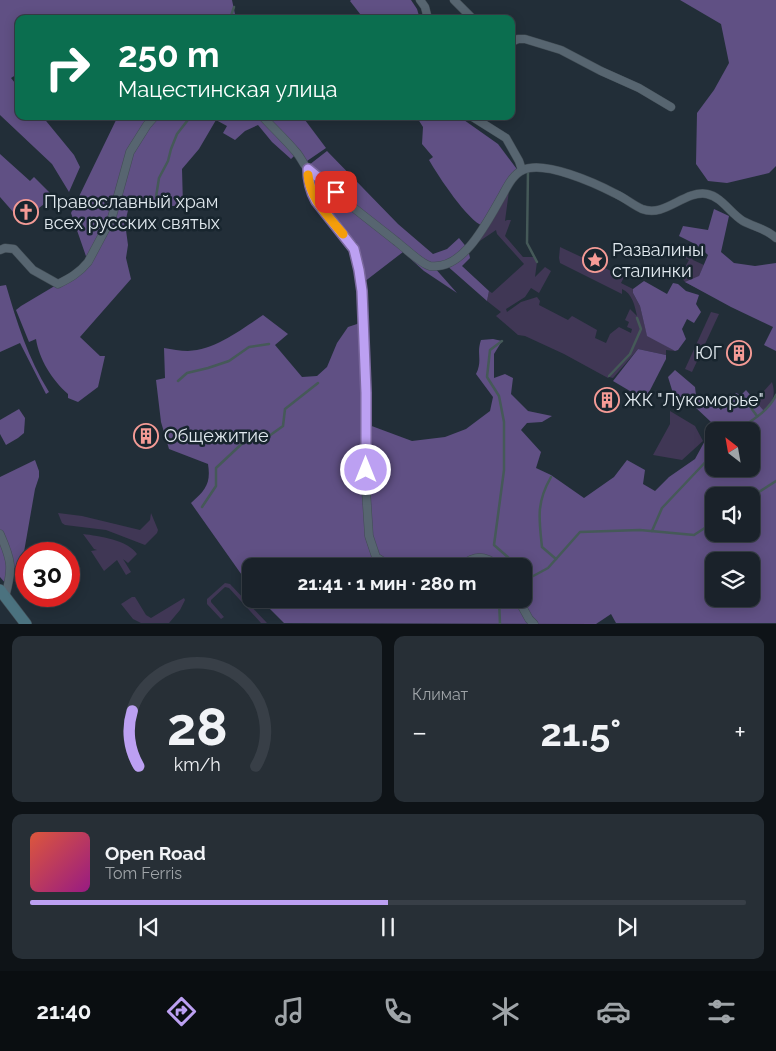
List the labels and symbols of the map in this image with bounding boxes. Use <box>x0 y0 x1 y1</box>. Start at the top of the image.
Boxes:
pin <box>315 171 357 213</box>
place label: Православный храм всех русских святых <box>44 191 220 233</box>
church icon: Православный храм всех русских святых <box>13 199 39 225</box>
place label: Развалины сталинки <box>612 239 704 281</box>
place icon: Развалины сталинки <box>582 247 608 273</box>
building icon: ЮГ <box>726 340 752 366</box>
place label: ЮГ <box>695 342 722 363</box>
building icon: ЖК "Лукоморье" <box>594 387 620 413</box>
place label: ЖК "Лукоморье" <box>624 389 764 410</box>
north arrow <box>705 422 760 478</box>
building icon: Общежитие <box>133 423 159 449</box>
place label: Общежитие <box>164 425 269 446</box>
position arrow <box>339 443 391 495</box>
speed limit sign: 30 <box>15 542 80 607</box>

